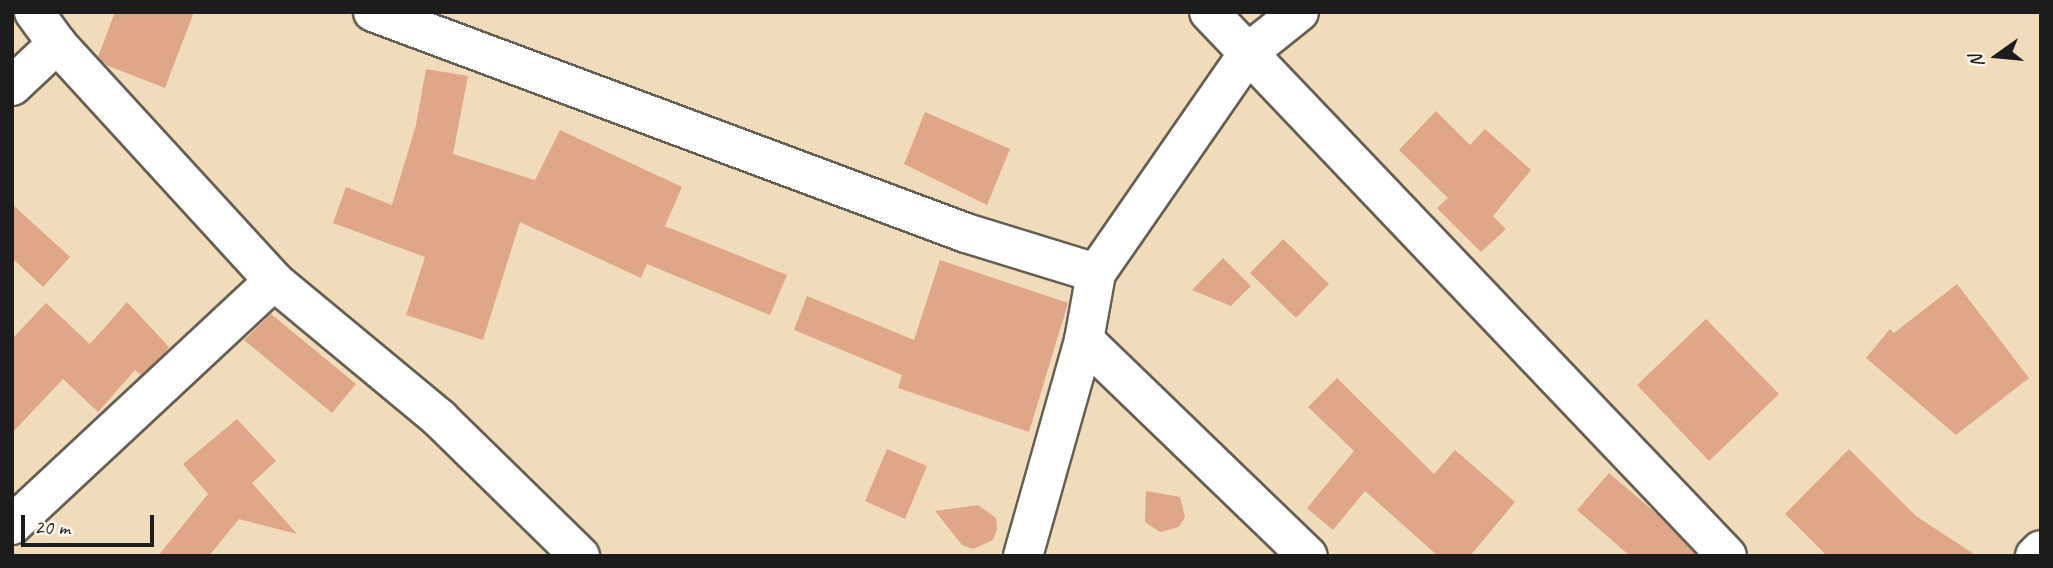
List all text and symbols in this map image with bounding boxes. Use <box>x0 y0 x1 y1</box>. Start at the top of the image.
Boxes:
north arrow <box>1962 21 2032 91</box>
text: N <box>1964 53 1990 70</box>
scale bar <box>24 502 158 546</box>
text: 20 m <box>34 514 70 540</box>

